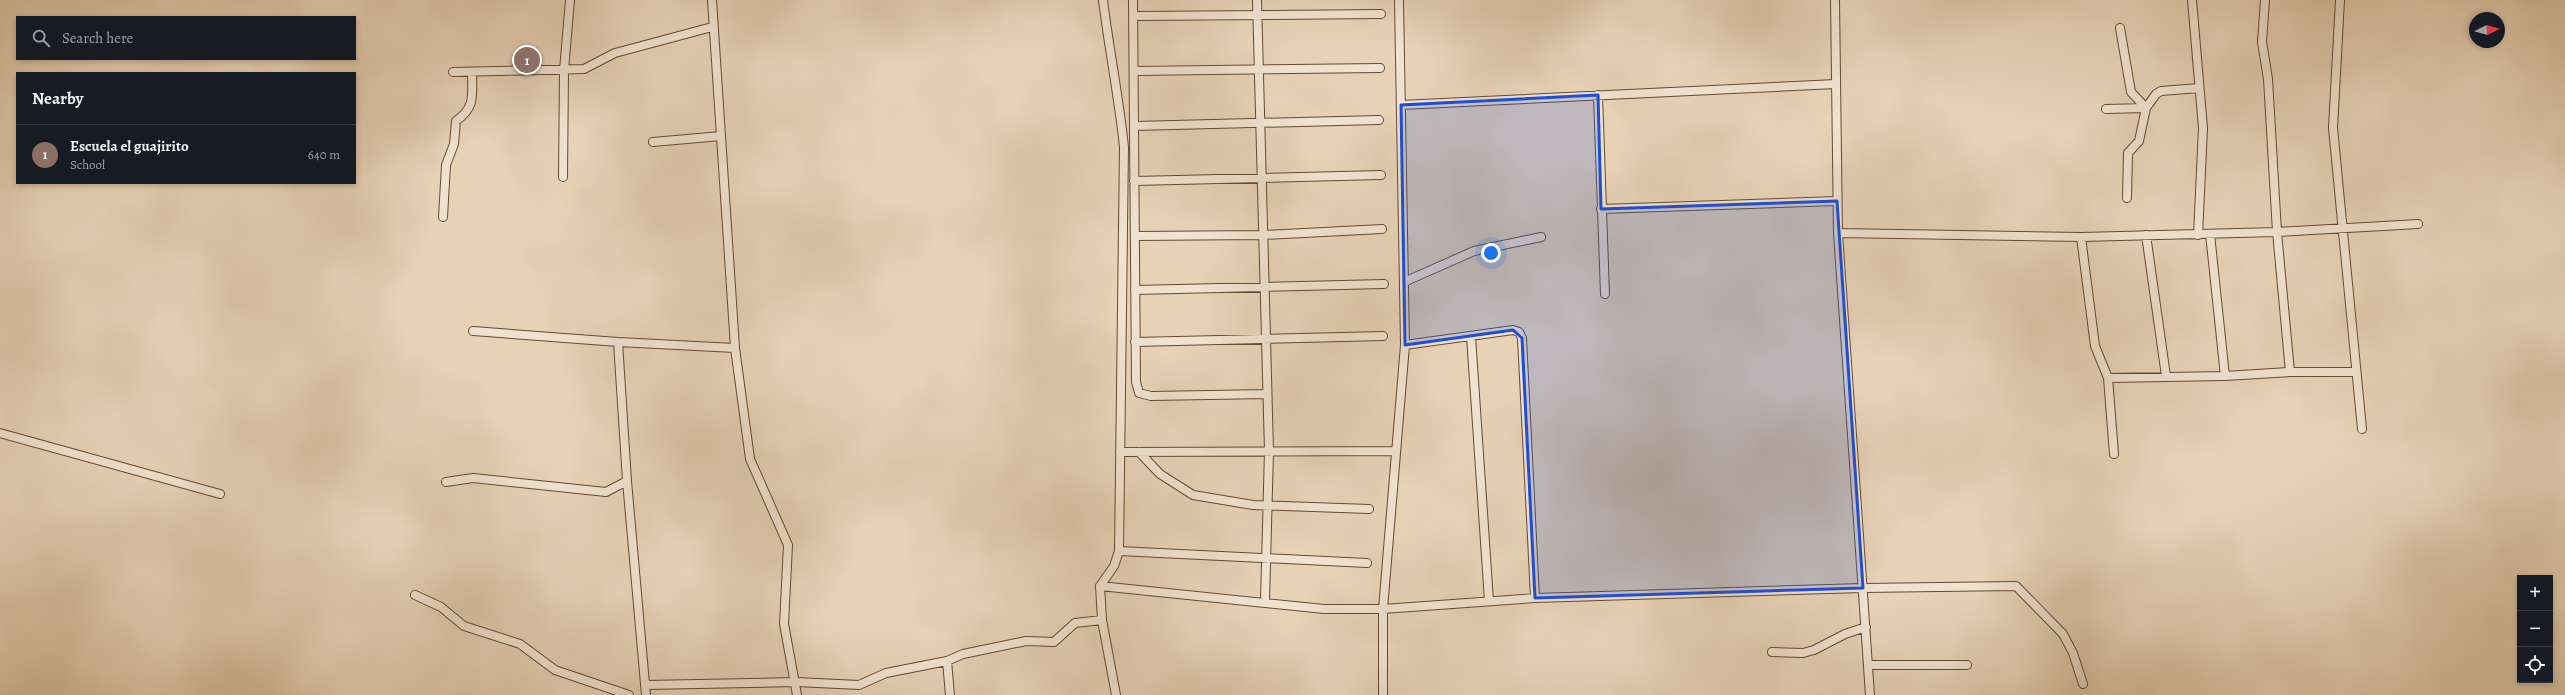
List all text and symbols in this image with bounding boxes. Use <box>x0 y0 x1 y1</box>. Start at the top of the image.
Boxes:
north arrow <box>2469 12 2505 48</box>
search box <box>16 16 356 60</box>
icon: search <box>30 27 52 49</box>
text: Search here <box>62 28 133 48</box>
pin: 1 <box>514 45 540 75</box>
text: Nearby <box>32 87 83 110</box>
text: Escuela el guajirito <box>70 136 189 156</box>
text: 1 <box>43 146 47 163</box>
text: 640 m <box>308 146 340 163</box>
text: School <box>70 156 105 173</box>
your location <box>1481 243 1501 263</box>
map controls <box>2517 575 2553 683</box>
button: + <box>2517 575 2553 611</box>
button: − <box>2517 611 2553 647</box>
button: locate <box>2517 647 2553 683</box>

